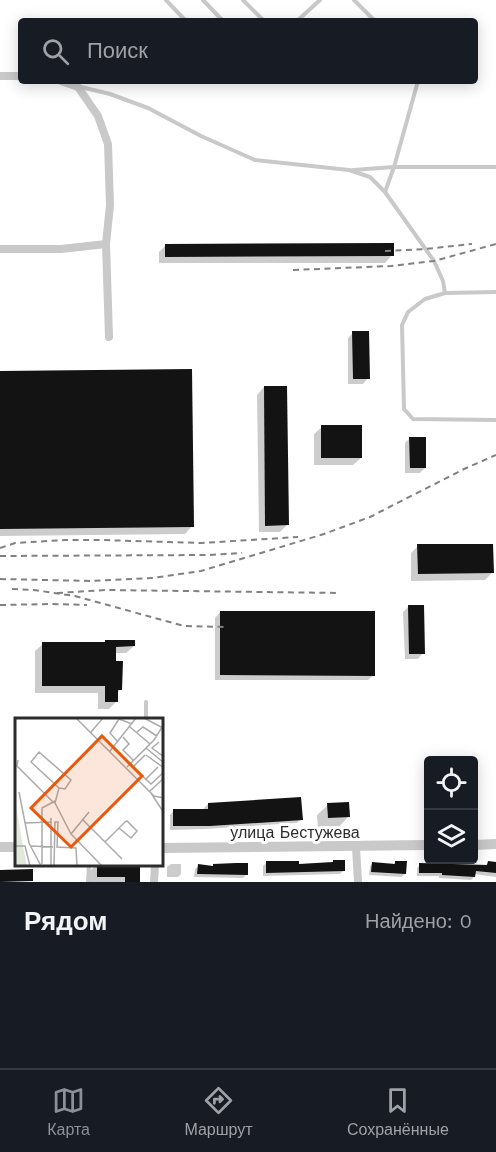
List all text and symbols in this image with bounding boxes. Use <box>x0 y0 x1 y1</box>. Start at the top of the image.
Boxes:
search box <box>18 18 478 84</box>
icon: search <box>39 35 72 68</box>
text: Поиск <box>87 38 148 63</box>
inset map <box>15 718 164 867</box>
map controls <box>424 756 478 864</box>
button: locate <box>424 756 478 810</box>
button: layers <box>424 810 478 864</box>
street label: улица Бестужева <box>230 823 360 842</box>
text: Рядом <box>24 906 107 936</box>
text: Найдено: 0 <box>365 909 472 933</box>
tab: Карта <box>47 1084 90 1139</box>
tab: Маршрут <box>184 1084 253 1139</box>
tab: Сохранённые <box>347 1084 449 1139</box>

